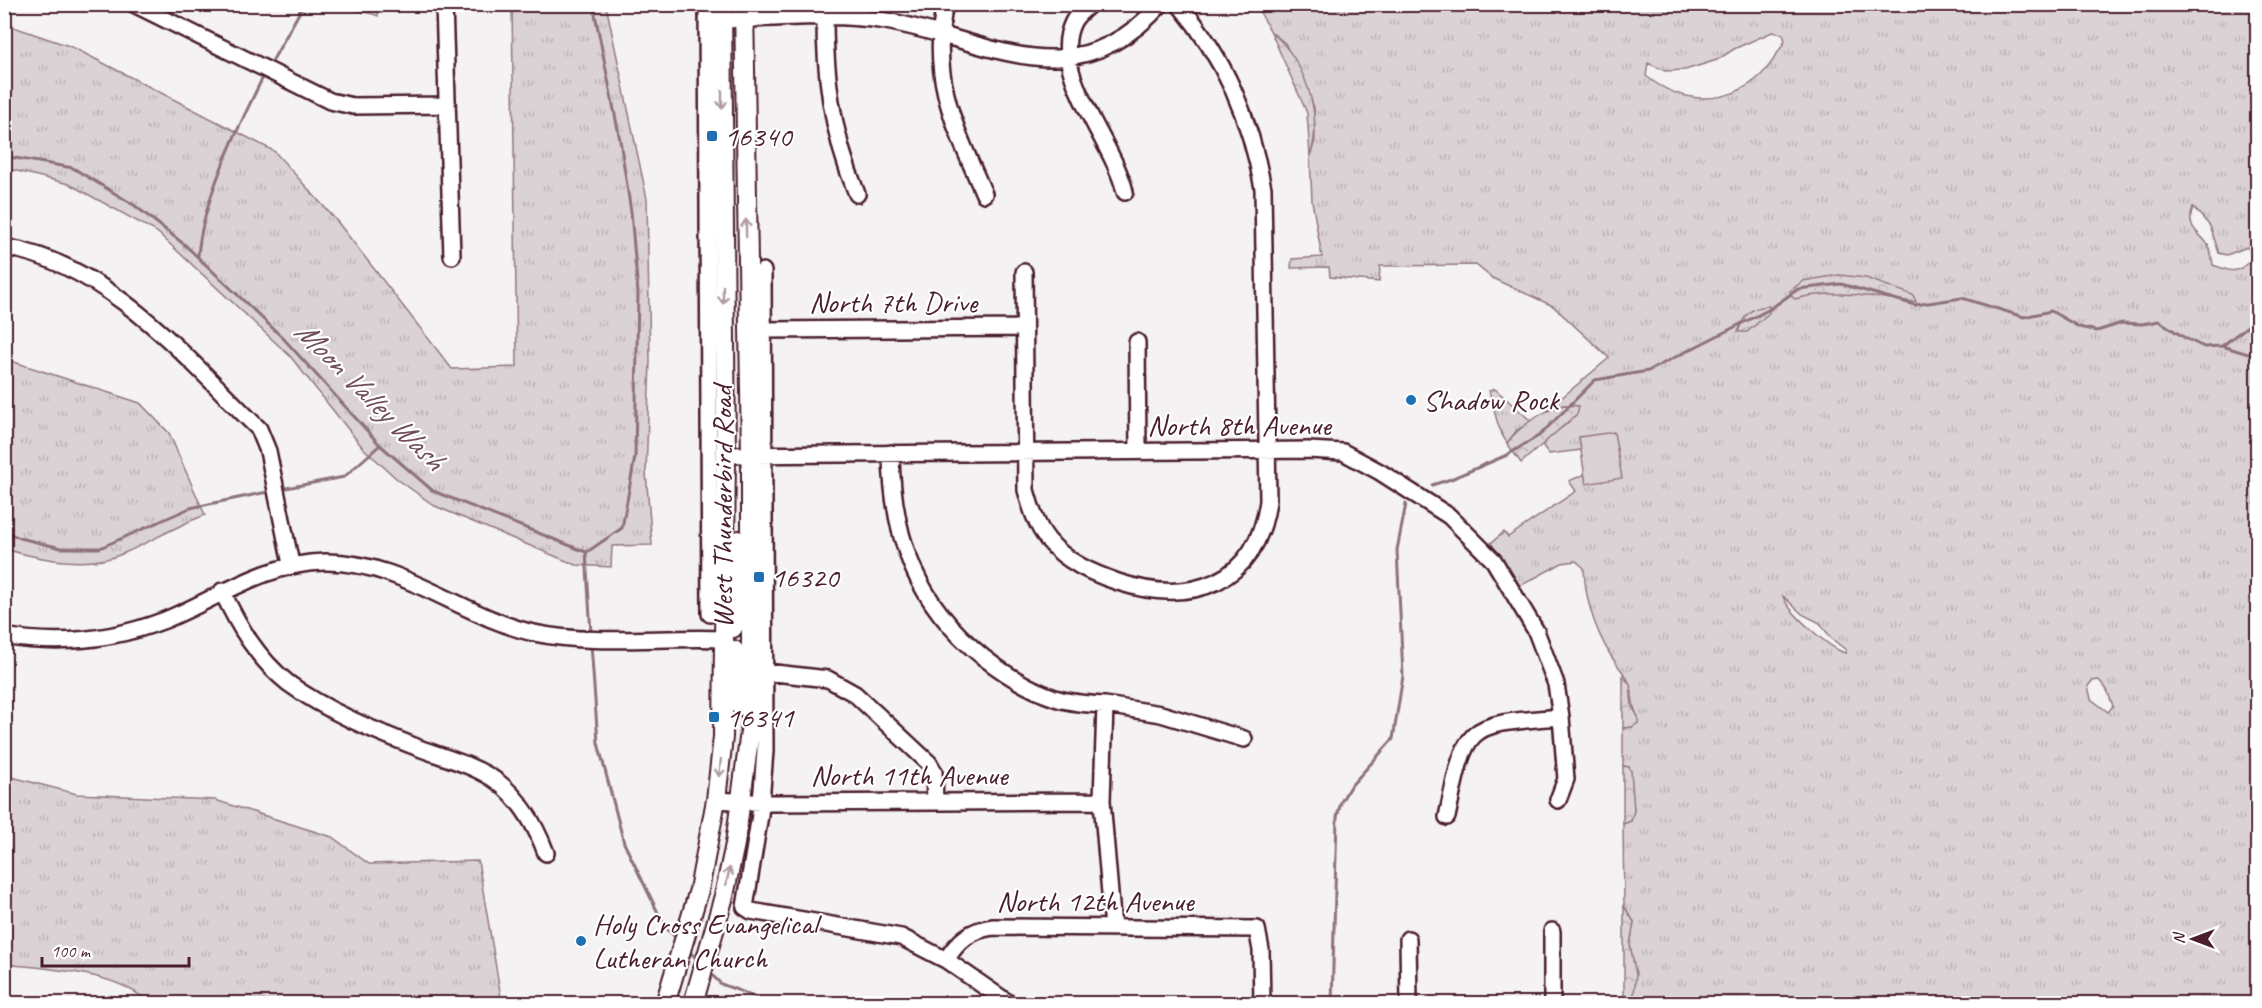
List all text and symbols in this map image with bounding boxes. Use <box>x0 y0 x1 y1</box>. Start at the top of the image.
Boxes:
one-way arrow <box>716 89 728 109</box>
place label: 16340 <box>724 117 794 155</box>
marker: 16340 <box>705 129 719 143</box>
one-way arrow <box>741 219 752 239</box>
street label: North 7th Drive <box>809 283 979 321</box>
one-way arrow <box>717 284 729 304</box>
water label: Moon Valley Wash <box>286 311 456 481</box>
place label: Shadow Rock <box>1423 381 1560 419</box>
street label: West Thunderbird Road <box>703 382 741 628</box>
marker: Shadow Rock <box>1404 393 1418 407</box>
street label: North 8th Avenue <box>1147 406 1333 444</box>
place label: 16320 <box>771 558 841 596</box>
marker: 16320 <box>752 570 766 584</box>
place label: 16341 <box>726 698 795 736</box>
marker: 16341 <box>707 710 721 724</box>
street label: North 11th Avenue <box>810 756 1010 794</box>
one-way arrow <box>714 758 725 778</box>
one-way arrow <box>723 867 735 886</box>
street label: North 12th Avenue <box>996 882 1196 920</box>
place label: Holy Cross Evangelical Lutheran Church <box>593 905 822 977</box>
north arrow <box>2163 909 2223 969</box>
scale bar <box>42 930 189 968</box>
text: N <box>2169 931 2189 944</box>
marker: Holy Cross Evangelical Lutheran Church <box>574 934 588 948</box>
text: 100 m <box>51 940 92 962</box>

